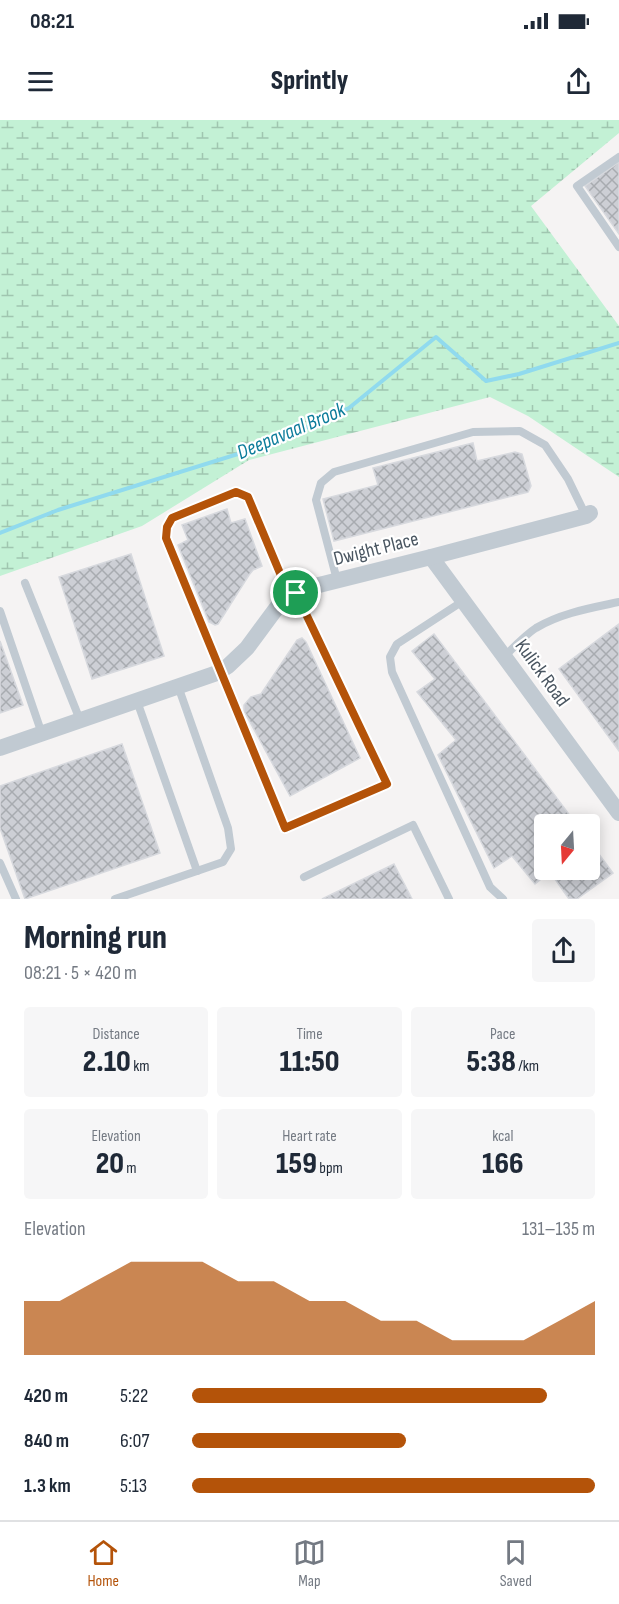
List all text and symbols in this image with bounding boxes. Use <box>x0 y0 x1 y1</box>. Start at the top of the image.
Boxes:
text: 08:21 <box>30 8 74 35</box>
icon: menu <box>24 65 57 98</box>
text: Sprintly <box>271 65 348 97</box>
icon: share <box>562 65 595 98</box>
water label: Deepavaal Brook <box>233 397 350 465</box>
street label: Dwight Place <box>331 527 421 571</box>
pin <box>270 567 321 618</box>
icon: arrive <box>279 576 312 609</box>
street label: Kulick Road <box>510 635 574 711</box>
north arrow <box>534 814 600 880</box>
map controls <box>534 814 600 880</box>
text: Morning run <box>24 918 167 958</box>
button: share <box>532 919 595 982</box>
text: 08:21 · 5 × 420 m <box>24 961 137 985</box>
text: Distance <box>93 1025 140 1044</box>
text: Time <box>296 1025 323 1044</box>
text: Pace <box>490 1025 516 1044</box>
text: 2.10 <box>83 1044 131 1080</box>
text: 11:50 <box>279 1044 340 1080</box>
text: 5:38 <box>466 1044 516 1080</box>
text: km <box>131 1057 150 1076</box>
text: /km <box>516 1057 539 1076</box>
text: Elevation <box>91 1127 141 1146</box>
text: Heart rate <box>282 1127 337 1146</box>
text: kcal <box>492 1127 513 1146</box>
text: 20 <box>96 1146 124 1182</box>
text: 159 <box>276 1146 317 1182</box>
text: 166 <box>482 1146 524 1182</box>
text: m <box>124 1159 137 1178</box>
text: bpm <box>317 1159 343 1178</box>
text: Elevation <box>24 1217 86 1241</box>
text: 131–135 m <box>522 1217 595 1241</box>
text: 420 m <box>24 1384 68 1408</box>
text: 5:22 <box>120 1384 148 1408</box>
text: 840 m <box>24 1429 69 1453</box>
text: 6:07 <box>120 1429 149 1453</box>
text: 1.3 km <box>24 1474 71 1498</box>
text: 5:13 <box>120 1474 147 1498</box>
tab: Home <box>87 1536 120 1591</box>
tab: Map <box>293 1536 326 1591</box>
tab: Saved <box>499 1536 532 1591</box>

